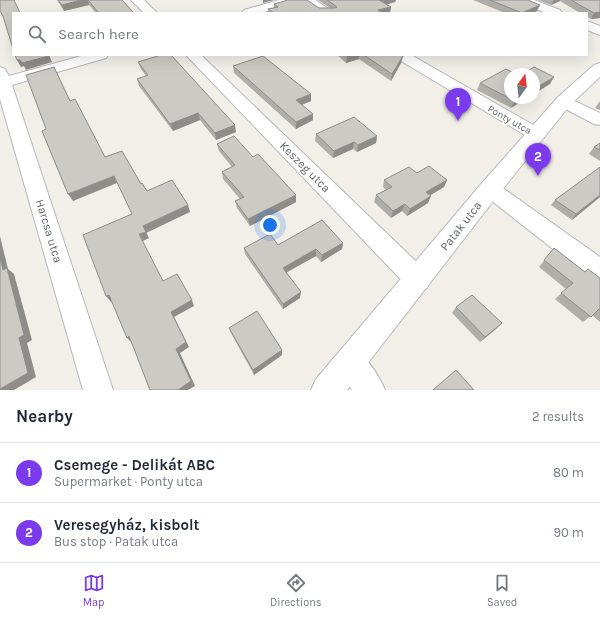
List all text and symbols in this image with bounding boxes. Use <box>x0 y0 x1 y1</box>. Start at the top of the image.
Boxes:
search box <box>12 12 588 56</box>
icon: search <box>26 23 48 45</box>
text: Search here <box>58 25 139 43</box>
north arrow <box>504 68 540 104</box>
pin: 1 <box>445 88 471 121</box>
street label: Ponty utca <box>486 103 533 137</box>
street label: Keszeg utca <box>277 139 333 195</box>
pin: 2 <box>525 143 551 176</box>
street label: Harcsa utca <box>33 198 65 264</box>
street label: Patak utca <box>437 199 485 253</box>
your location <box>260 215 280 235</box>
text: Nearby <box>16 406 73 426</box>
text: 2 results <box>532 409 584 424</box>
text: Csemege - Delikát ABC <box>54 456 215 474</box>
text: 1 <box>27 465 31 480</box>
text: 80 m <box>553 465 584 480</box>
text: Supermarket · Ponty utca <box>54 474 203 489</box>
text: Veresegyház, kisbolt <box>54 516 200 534</box>
text: 2 <box>25 525 33 540</box>
text: 90 m <box>553 525 584 540</box>
text: Bus stop · Patak utca <box>54 534 178 549</box>
tab: Map <box>83 572 105 609</box>
tab: Directions <box>270 572 322 609</box>
tab: Saved <box>487 572 517 609</box>

